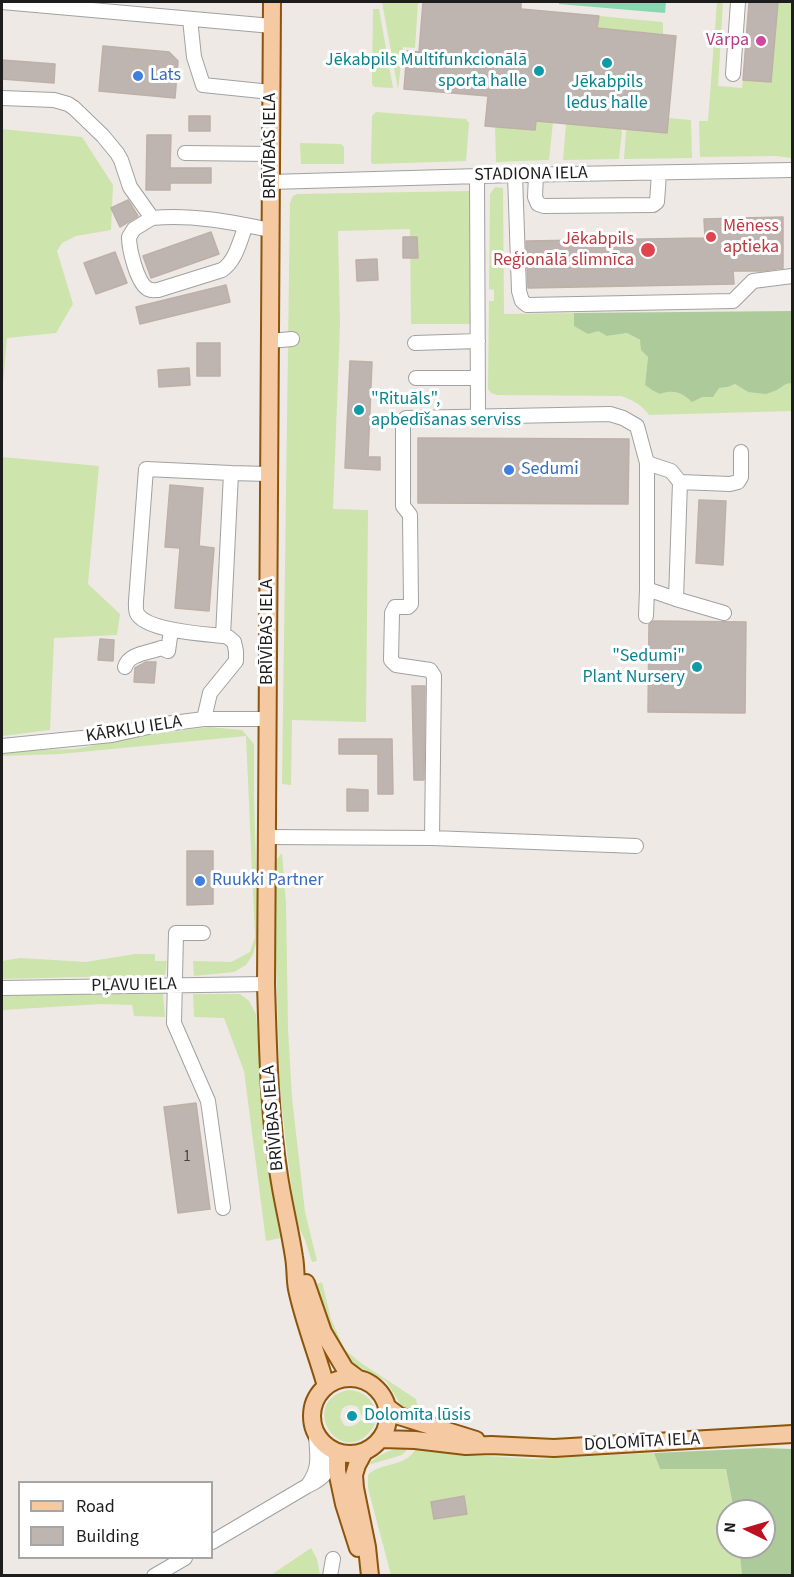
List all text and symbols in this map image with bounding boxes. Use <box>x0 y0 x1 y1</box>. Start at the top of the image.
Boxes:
place label: Vārpa <box>706 30 749 52</box>
marker: Vārpa <box>754 34 768 48</box>
place label: Jēkabpils Multifunkcionālā sporta halle <box>325 50 527 92</box>
marker: Jēkabpils ledus halle <box>600 56 614 70</box>
marker: Jēkabpils Multifunkcionālā sporta halle <box>532 64 546 78</box>
place label: Lats <box>150 65 181 87</box>
marker: Lats <box>131 69 145 83</box>
place label: Jēkabpils ledus halle <box>566 72 648 115</box>
street label: BRĪVĪBAS IELA <box>260 93 282 199</box>
street label: STADIONA IELA <box>474 163 588 187</box>
place label: Mēness aptieka <box>723 216 779 258</box>
place label: Jēkabpils Reģionālā slimnīca <box>493 229 634 272</box>
marker: Mēness aptieka <box>704 230 718 244</box>
marker: Jēkabpils Reģionālā slimnīca <box>639 241 657 259</box>
place label: "Rituāls", apbedīšanas serviss <box>371 389 521 432</box>
marker: "Rituāls", apbedīšanas serviss <box>352 403 366 417</box>
place label: Sedumi <box>521 459 579 481</box>
marker: Sedumi <box>502 463 516 477</box>
street label: BRĪVĪBAS IELA <box>257 579 279 685</box>
place label: "Sedumi" Plant Nursery <box>582 646 685 688</box>
marker: "Sedumi" Plant Nursery <box>690 660 704 674</box>
street label: KĀRKLU IELA <box>84 712 184 748</box>
place label: Ruukki Partner <box>212 870 324 892</box>
marker: Ruukki Partner <box>193 874 207 888</box>
street label: PĻAVU IELA <box>91 974 177 998</box>
street label: BRĪVĪBAS IELA <box>259 1064 289 1172</box>
house number: 1 <box>183 1149 191 1167</box>
place label: Dolomīta lūsis <box>364 1405 471 1427</box>
marker: Dolomīta lūsis <box>345 1409 359 1423</box>
street label: DOLOMĪTA IELA <box>583 1429 701 1457</box>
legend <box>18 1481 213 1559</box>
text: Road <box>76 1494 115 1519</box>
north arrow <box>716 1499 776 1559</box>
text: N <box>719 1521 741 1534</box>
text: Building <box>76 1524 139 1549</box>

